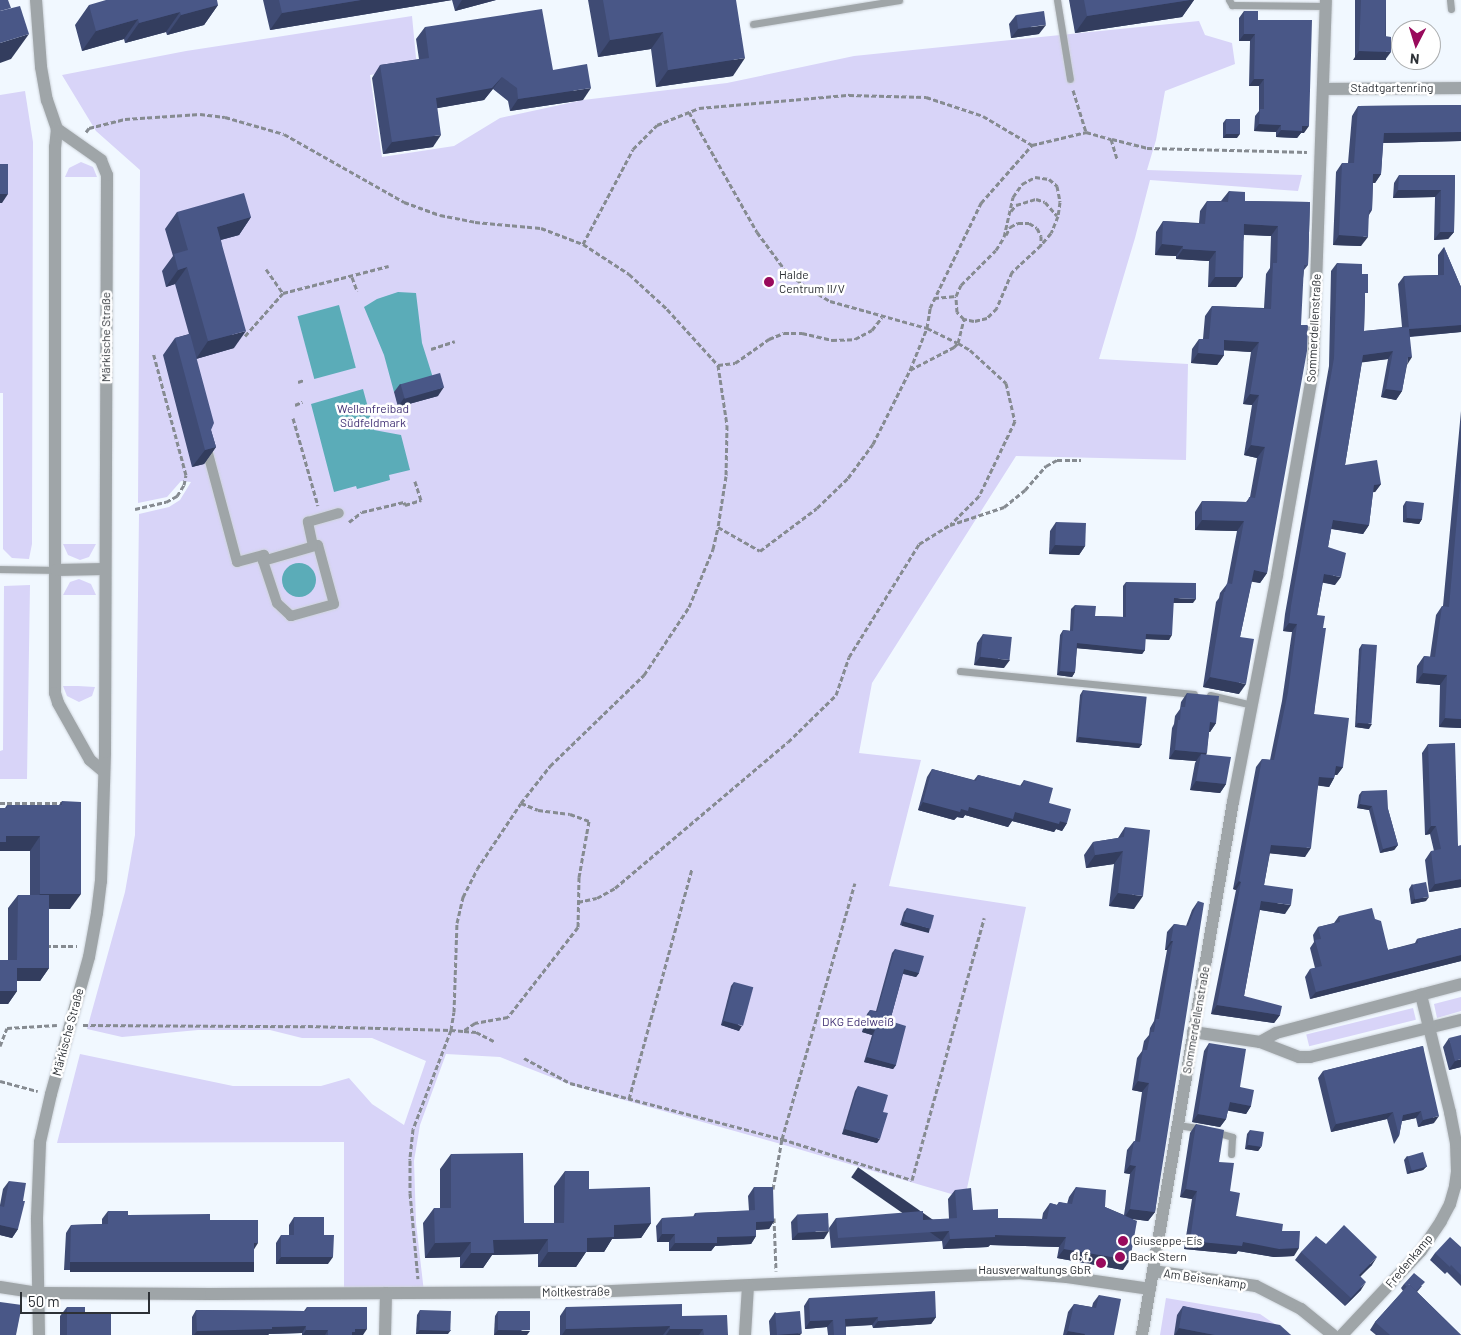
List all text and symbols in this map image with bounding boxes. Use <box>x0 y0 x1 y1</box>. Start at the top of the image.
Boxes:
north arrow <box>1391 20 1441 70</box>
text: N <box>1409 51 1420 68</box>
street label: Stadtgartenring <box>1351 81 1433 95</box>
place label: Halde Centrum II/V <box>779 268 845 296</box>
street label: Sommerdellenstraße <box>1304 273 1324 383</box>
marker: Halde Centrum II/V <box>763 276 775 288</box>
street label: Märkische Straße <box>99 292 113 382</box>
park label: Wellenfreibad Südfeldmark <box>337 402 409 430</box>
street label: Sommerdellenstraße <box>1179 965 1213 1075</box>
street label: Märkische Straße <box>49 987 87 1077</box>
park label: DKG Edelweiß <box>822 1015 894 1029</box>
street label: Fredenkamp <box>1382 1231 1436 1291</box>
place label: Giuseppe-Eis <box>1133 1234 1202 1248</box>
marker: Giuseppe-Eis <box>1117 1235 1129 1247</box>
place label: d. f. Hausverwaltungs GbR <box>978 1249 1091 1277</box>
place label: Back Stern <box>1130 1250 1187 1264</box>
marker: Back Stern <box>1114 1251 1126 1263</box>
marker: d. f. Hausverwaltungs GbR <box>1095 1257 1107 1269</box>
street label: Am Beisenkamp <box>1163 1266 1247 1292</box>
scale bar <box>22 1282 152 1314</box>
street label: Moltkestraße <box>542 1284 610 1300</box>
text: 50 m <box>28 1292 60 1310</box>

